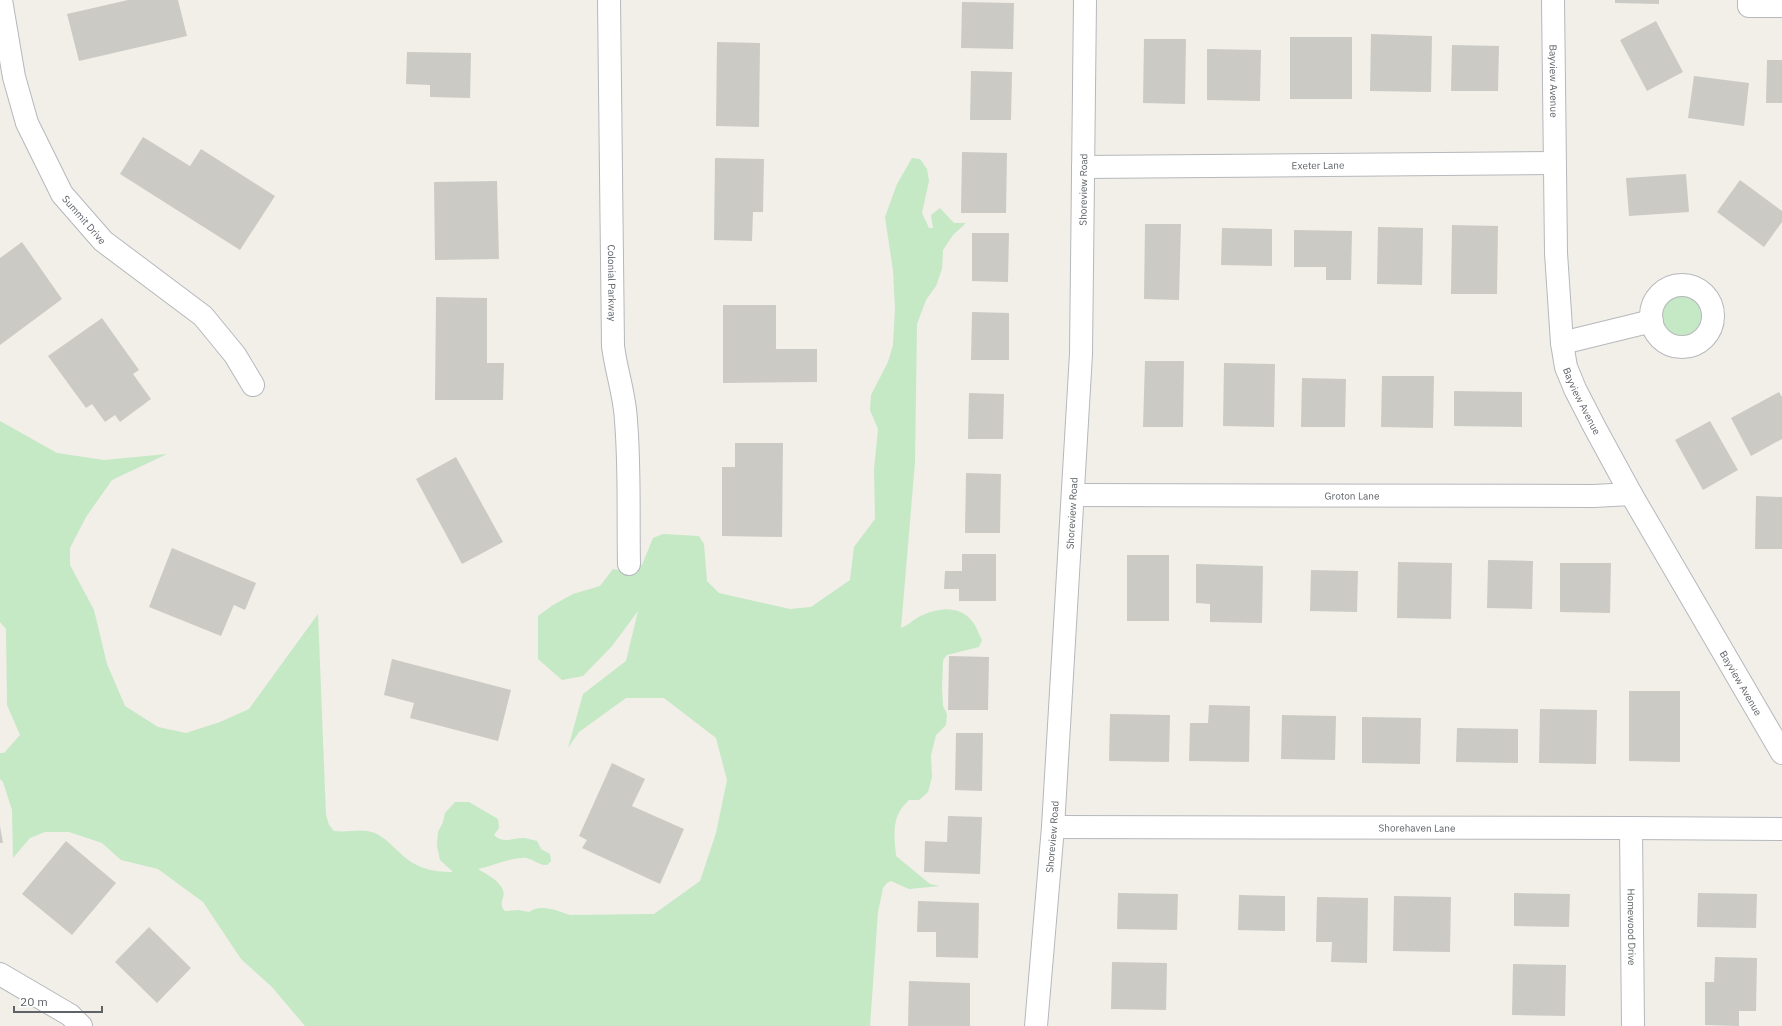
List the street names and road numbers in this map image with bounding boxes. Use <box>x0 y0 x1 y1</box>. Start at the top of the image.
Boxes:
street label: Bayview Avenue <box>1547 44 1561 118</box>
street label: Shoreview Road <box>1076 153 1090 226</box>
street label: Exeter Lane <box>1292 158 1345 172</box>
street label: Summit Drive <box>60 192 109 247</box>
street label: Colonial Parkway <box>605 244 619 322</box>
street label: Bayview Avenue <box>1560 365 1604 437</box>
street label: Shoreview Road <box>1063 477 1080 550</box>
street label: Groton Lane <box>1325 489 1380 502</box>
street label: Bayview Avenue <box>1717 648 1765 718</box>
street label: Shoreview Road <box>1043 800 1061 873</box>
street label: Shorehaven Lane <box>1378 821 1456 834</box>
street label: Homewood Drive <box>1625 888 1639 966</box>

